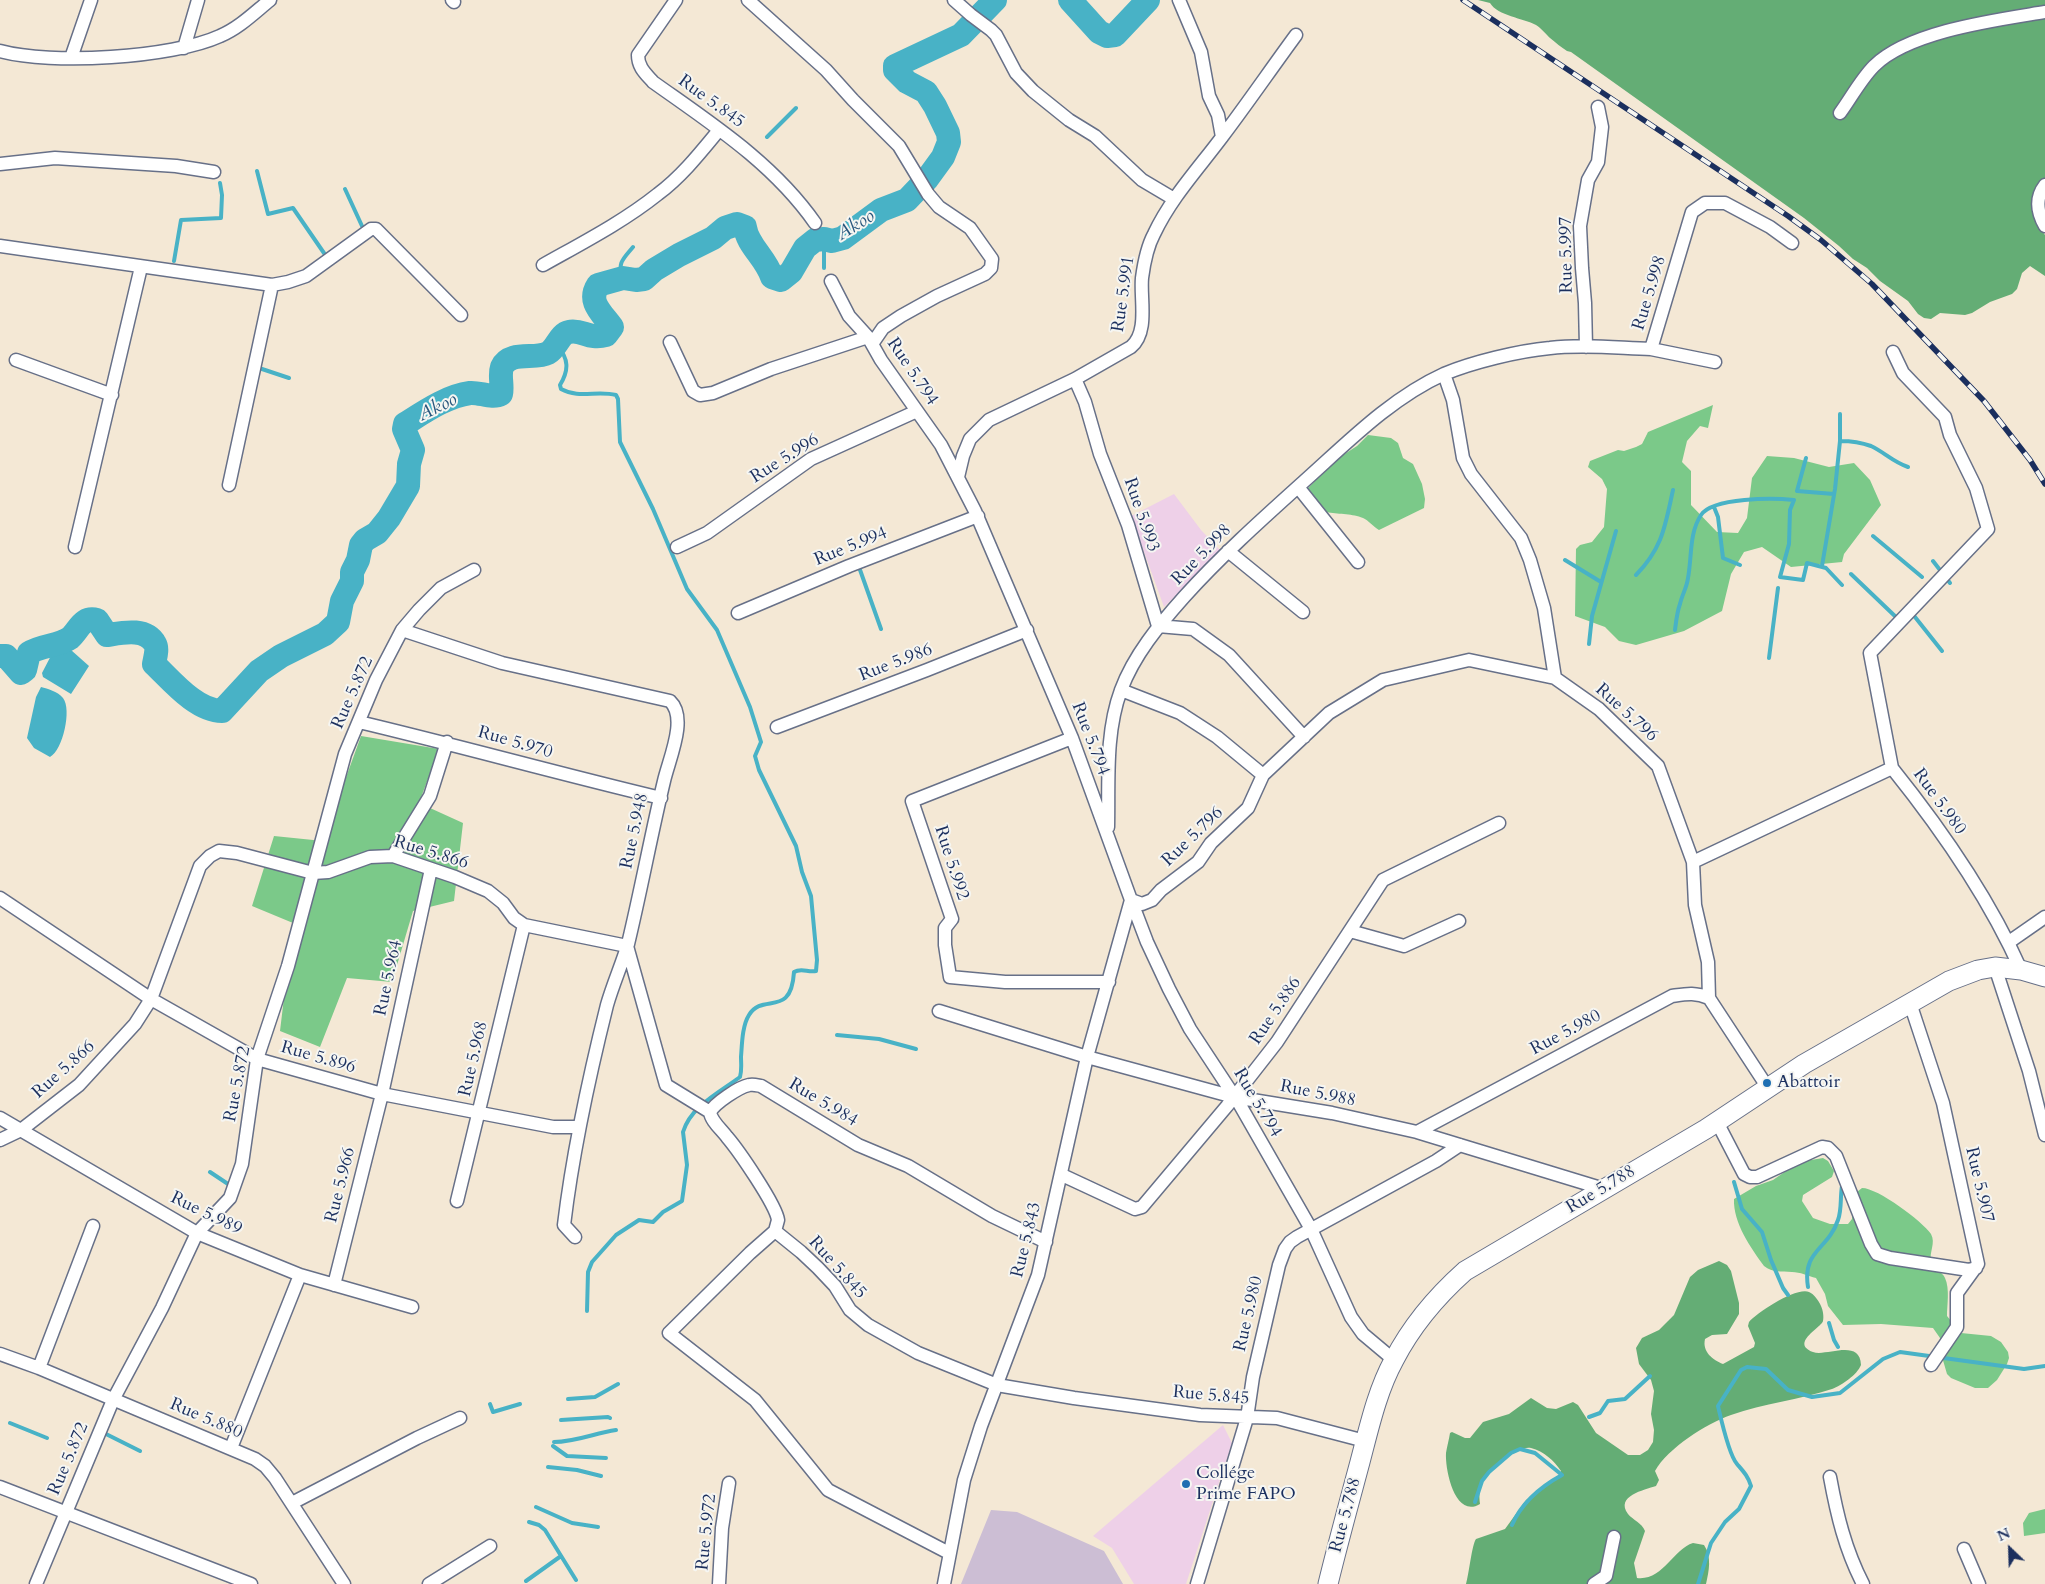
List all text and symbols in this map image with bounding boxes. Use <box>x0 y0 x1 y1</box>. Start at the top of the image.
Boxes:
street label: Rue 5.845 <box>674 71 748 133</box>
water label: Akoo <box>833 206 879 246</box>
street label: Rue 5.997 <box>1556 216 1578 294</box>
street label: Rue 5.998 <box>1628 253 1672 333</box>
street label: Rue 5.991 <box>1108 254 1140 334</box>
street label: Rue 5.794 <box>882 334 942 410</box>
water label: Akoo <box>415 389 461 427</box>
street label: Rue 5.996 <box>747 429 823 489</box>
street label: Rue 5.993 <box>1118 475 1164 555</box>
street label: Rue 5.998 <box>1168 520 1236 590</box>
street label: Rue 5.994 <box>811 523 891 571</box>
street label: Rue 5.986 <box>856 639 936 687</box>
street label: Rue 5.872 <box>328 654 378 732</box>
street label: Rue 5.796 <box>1590 679 1662 747</box>
street label: Rue 5.794 <box>1066 699 1114 779</box>
street label: Rue 5.970 <box>475 722 555 764</box>
street label: Rue 5.980 <box>1908 765 1970 839</box>
street label: Rue 5.948 <box>616 791 654 871</box>
street label: Rue 5.796 <box>1158 803 1228 871</box>
street label: Rue 5.992 <box>929 823 973 903</box>
street label: Rue 5.866 <box>391 831 471 875</box>
street label: Rue 5.964 <box>370 938 408 1018</box>
street label: Rue 5.886 <box>1246 973 1306 1049</box>
street label: Rue 5.980 <box>1527 1005 1605 1061</box>
street label: Rue 5.968 <box>455 1019 493 1099</box>
street label: Rue 5.866 <box>28 1036 100 1104</box>
street label: Rue 5.896 <box>278 1037 358 1079</box>
street label: Rue 5.872 <box>220 1044 256 1124</box>
street label: Rue 5.794 <box>1228 1065 1286 1141</box>
place label: Abattoir <box>1777 1072 1840 1094</box>
street label: Rue 5.984 <box>785 1074 861 1132</box>
street label: Rue 5.988 <box>1278 1076 1358 1112</box>
marker: Abattoir <box>1761 1077 1773 1089</box>
street label: Rue 5.966 <box>321 1145 361 1225</box>
street label: Rue 5.907 <box>1960 1145 1998 1225</box>
street label: Rue 5.788 <box>1563 1161 1639 1219</box>
street label: Rue 5.989 <box>167 1187 245 1241</box>
street label: Rue 5.843 <box>1007 1200 1047 1280</box>
street label: Rue 5.845 <box>803 1232 871 1304</box>
street label: Rue 5.980 <box>1230 1274 1268 1354</box>
street label: Rue 5.845 <box>1172 1382 1250 1410</box>
street label: Rue 5.880 <box>166 1394 246 1444</box>
street label: Rue 5.872 <box>44 1419 94 1499</box>
place label: Collége Prime FAPO <box>1196 1463 1296 1506</box>
street label: Rue 5.788 <box>1326 1475 1366 1555</box>
marker: Collége Prime FAPO <box>1180 1478 1192 1490</box>
street label: Rue 5.972 <box>692 1493 722 1571</box>
north arrow <box>1985 1524 2035 1574</box>
text: N <box>1994 1524 2013 1546</box>

